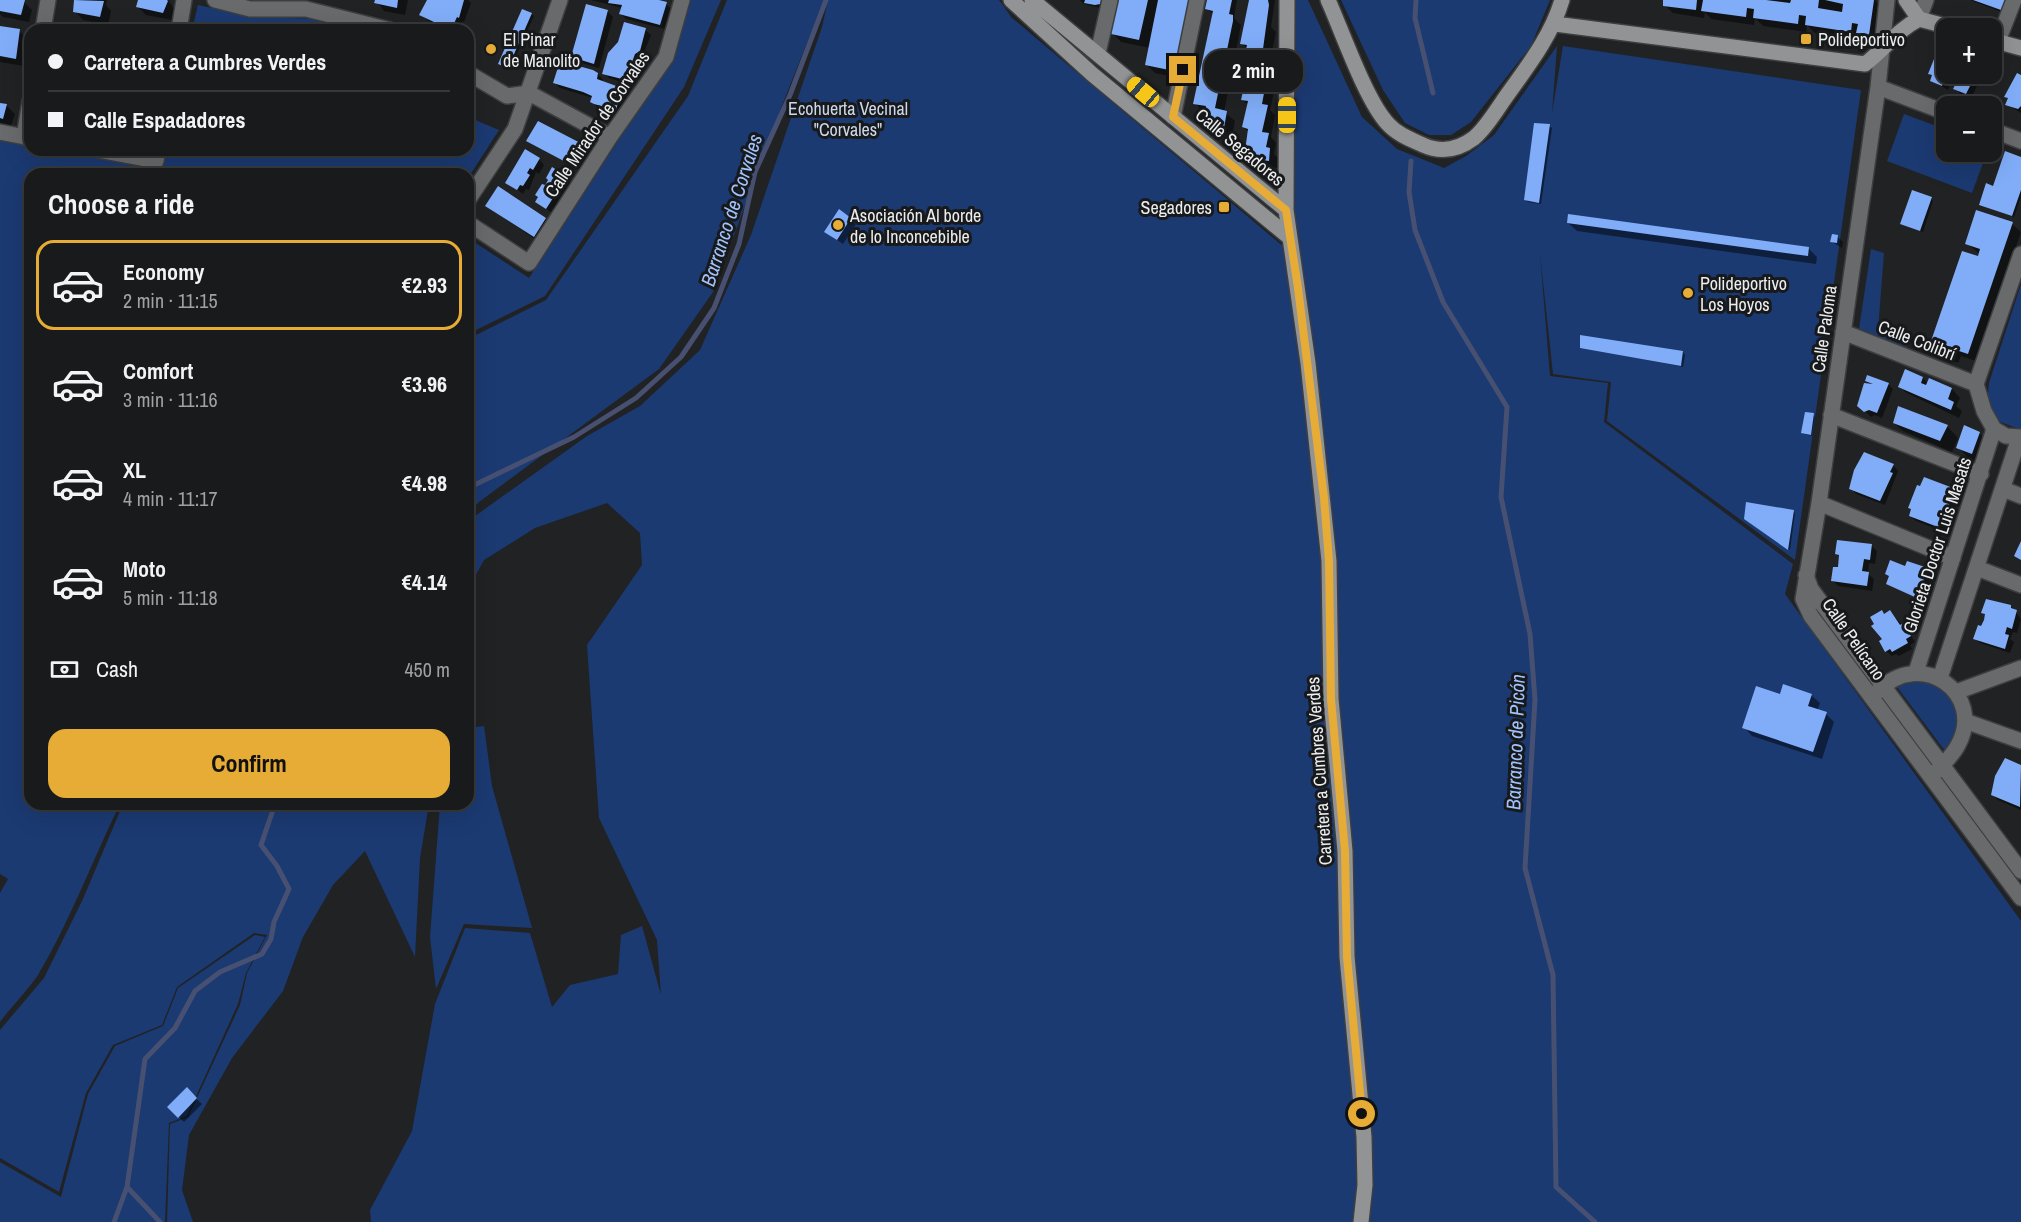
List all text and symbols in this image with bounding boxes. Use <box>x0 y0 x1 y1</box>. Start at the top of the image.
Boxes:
map controls <box>1936 18 2002 162</box>
button: + <box>1936 18 2002 84</box>
place label: El Pinar de Manolito <box>503 27 580 73</box>
place label: Polideportivo <box>1818 27 1905 52</box>
marker: Polideportivo <box>1799 32 1813 46</box>
marker: El Pinar de Manolito <box>484 42 498 56</box>
street label: Calle Mirador de Corvales <box>539 46 655 202</box>
text: Carretera a Cumbres Verdes <box>84 47 326 77</box>
callout: 2 min <box>1204 49 1303 91</box>
route end <box>1169 56 1196 83</box>
text: 2 min <box>1232 57 1275 84</box>
car <box>1123 74 1163 110</box>
park label: Ecohuerta Vecinal "Corvales" <box>788 96 908 142</box>
button: − <box>1936 96 2002 162</box>
car <box>1278 97 1296 133</box>
street label: Calle Segadores <box>1190 102 1290 192</box>
text: Calle Espadadores <box>84 105 245 135</box>
water label: Barranco de Corvales <box>694 130 768 290</box>
text: Choose a ride <box>48 186 194 222</box>
place label: Segadores <box>1141 195 1212 220</box>
marker: Segadores <box>1217 200 1231 214</box>
place label: Asociación Al borde de lo Inconcebible <box>849 203 981 249</box>
marker: Asociación Al borde de lo Inconcebible <box>831 218 845 232</box>
text: Economy <box>123 257 204 287</box>
icon: car <box>51 258 105 312</box>
text: €2.93 <box>402 270 447 300</box>
place label: Polideportivo Los Hoyos <box>1700 271 1787 317</box>
street label: Calle Paloma <box>1806 284 1842 374</box>
marker: Polideportivo Los Hoyos <box>1681 286 1695 300</box>
text: 2 min · 11:15 <box>123 287 218 314</box>
street label: Calle Colibrí <box>1875 314 1960 367</box>
text: Comfort <box>123 356 193 386</box>
icon: car <box>51 357 105 411</box>
text: €3.96 <box>402 369 447 399</box>
text: 3 min · 11:16 <box>123 386 218 413</box>
street label: Glorieta Doctor Luis Masats <box>1897 454 1977 636</box>
text: XL <box>123 455 146 485</box>
icon: car <box>51 456 105 510</box>
text: €4.98 <box>402 468 447 498</box>
text: 4 min · 11:17 <box>123 485 218 512</box>
text: Moto <box>123 554 166 584</box>
icon: car <box>51 555 105 609</box>
text: €4.14 <box>402 567 447 597</box>
text: 5 min · 11:18 <box>123 584 218 611</box>
street label: Calle Pelícano <box>1816 593 1892 685</box>
icon: cash <box>48 653 81 686</box>
text: Cash <box>96 654 138 684</box>
text: 450 m <box>404 656 450 683</box>
water label: Barranco de Picón <box>1499 674 1531 810</box>
street label: Carretera a Cumbres Verdes <box>1300 676 1338 866</box>
button: Confirm <box>48 729 450 798</box>
route start <box>1348 1100 1375 1127</box>

